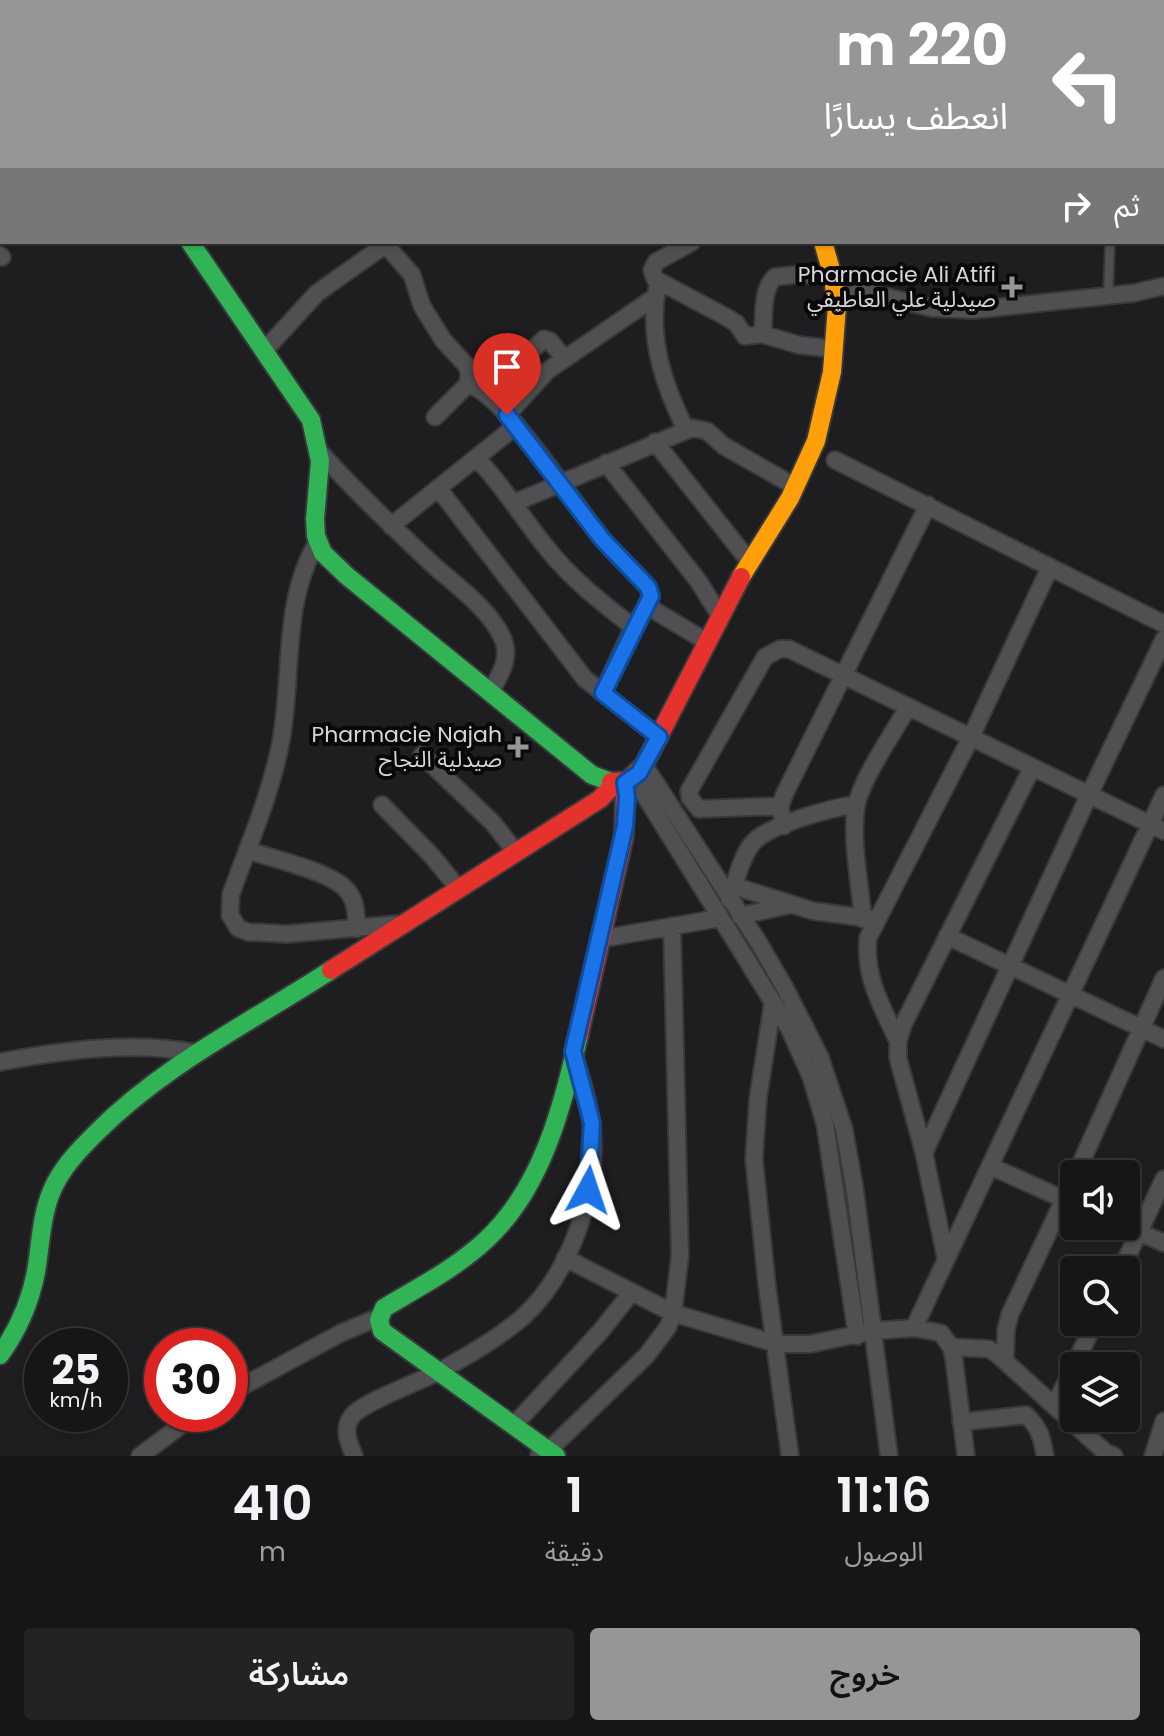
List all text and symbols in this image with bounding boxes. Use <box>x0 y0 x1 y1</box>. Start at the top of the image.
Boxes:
text: 220 m <box>836 6 1008 85</box>
icon: left <box>1036 32 1140 136</box>
text: انعطف يسارًا <box>824 91 1008 142</box>
icon: right <box>1054 184 1098 228</box>
text: ثم <box>1114 184 1140 227</box>
place label: Pharmacie Ali Atifi صيدلية علي العاطيفي <box>798 259 996 316</box>
marker: Pharmacie Ali Atifi صيدلية علي العاطيفي <box>1003 278 1021 296</box>
pin <box>473 333 541 415</box>
icon: arrive <box>485 345 529 389</box>
place label: Pharmacie Najah صيدلية النجاح <box>312 719 502 776</box>
marker: Pharmacie Najah صيدلية النجاح <box>509 738 527 756</box>
position arrow <box>546 1148 630 1232</box>
map controls <box>1060 1160 1140 1432</box>
button: sound <box>1060 1160 1140 1240</box>
button: search <box>1060 1256 1140 1336</box>
speed limit sign: 30 <box>144 1328 248 1432</box>
text: 25 <box>52 1342 100 1398</box>
button: layers <box>1060 1352 1140 1432</box>
text: km/h <box>49 1386 103 1414</box>
text: 1 <box>566 1462 583 1529</box>
text: 11:16 <box>836 1462 932 1529</box>
text: 410 <box>232 1470 312 1537</box>
text: m <box>259 1534 286 1570</box>
text: دقيقة <box>545 1534 604 1570</box>
text: الوصول <box>844 1534 924 1570</box>
button: مشاركة <box>24 1628 574 1720</box>
button: خروج <box>590 1628 1140 1720</box>

